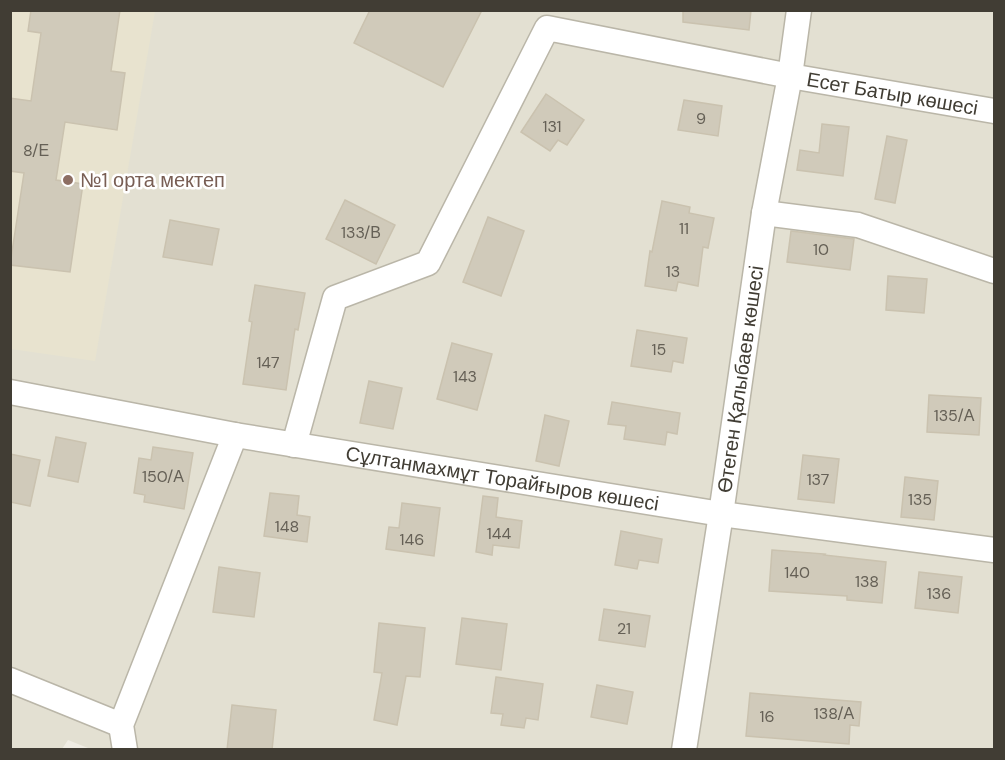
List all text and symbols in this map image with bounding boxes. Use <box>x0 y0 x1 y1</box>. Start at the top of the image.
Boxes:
street label: Есет Батыр көшесі <box>805 66 980 121</box>
house number: 9 <box>696 108 706 129</box>
house number: 131 <box>542 116 562 137</box>
house number: 8/Е <box>23 140 49 161</box>
place label: №1 орта мектеп <box>80 167 225 193</box>
marker: №1 орта мектеп <box>61 173 75 187</box>
house number: 11 <box>679 218 689 239</box>
house number: 133/В <box>341 222 381 243</box>
house number: 10 <box>813 239 829 260</box>
house number: 13 <box>666 261 680 282</box>
street label: Өтеген Қалыбаев көшесі <box>711 264 769 495</box>
house number: 15 <box>652 339 666 360</box>
house number: 147 <box>256 352 280 373</box>
house number: 143 <box>453 366 477 387</box>
house number: 135/А <box>934 405 975 426</box>
street label: Сұлтанмахмұт Торайғыров көшесі <box>344 440 661 517</box>
house number: 150/А <box>142 466 184 487</box>
house number: 137 <box>807 469 829 490</box>
house number: 135 <box>908 489 932 510</box>
house number: 148 <box>275 516 299 537</box>
house number: 144 <box>487 523 511 544</box>
house number: 146 <box>400 529 424 550</box>
house number: 140 <box>784 562 810 583</box>
house number: 138 <box>855 571 879 592</box>
house number: 136 <box>927 583 951 604</box>
house number: 21 <box>617 618 631 639</box>
house number: 138/А <box>814 703 855 724</box>
house number: 16 <box>759 706 775 727</box>

